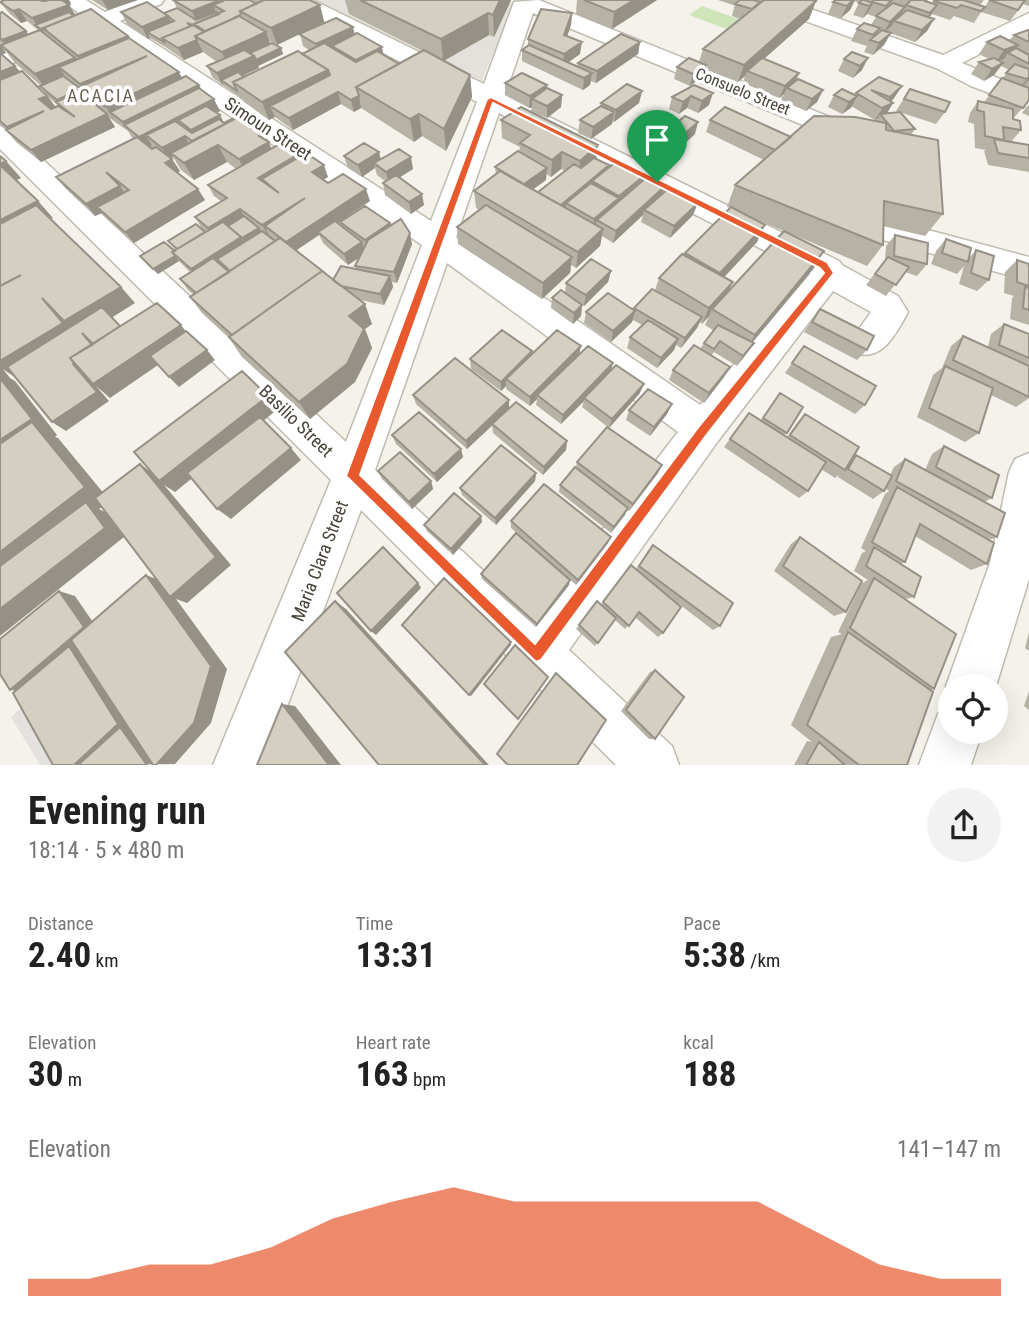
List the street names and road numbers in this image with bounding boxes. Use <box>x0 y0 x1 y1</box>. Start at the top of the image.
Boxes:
street label: Consuelo Street <box>693 64 793 119</box>
street label: Simoun Street <box>221 93 316 165</box>
street label: Basilio Street <box>255 380 338 461</box>
street label: Maria Clara Street <box>287 497 352 624</box>

